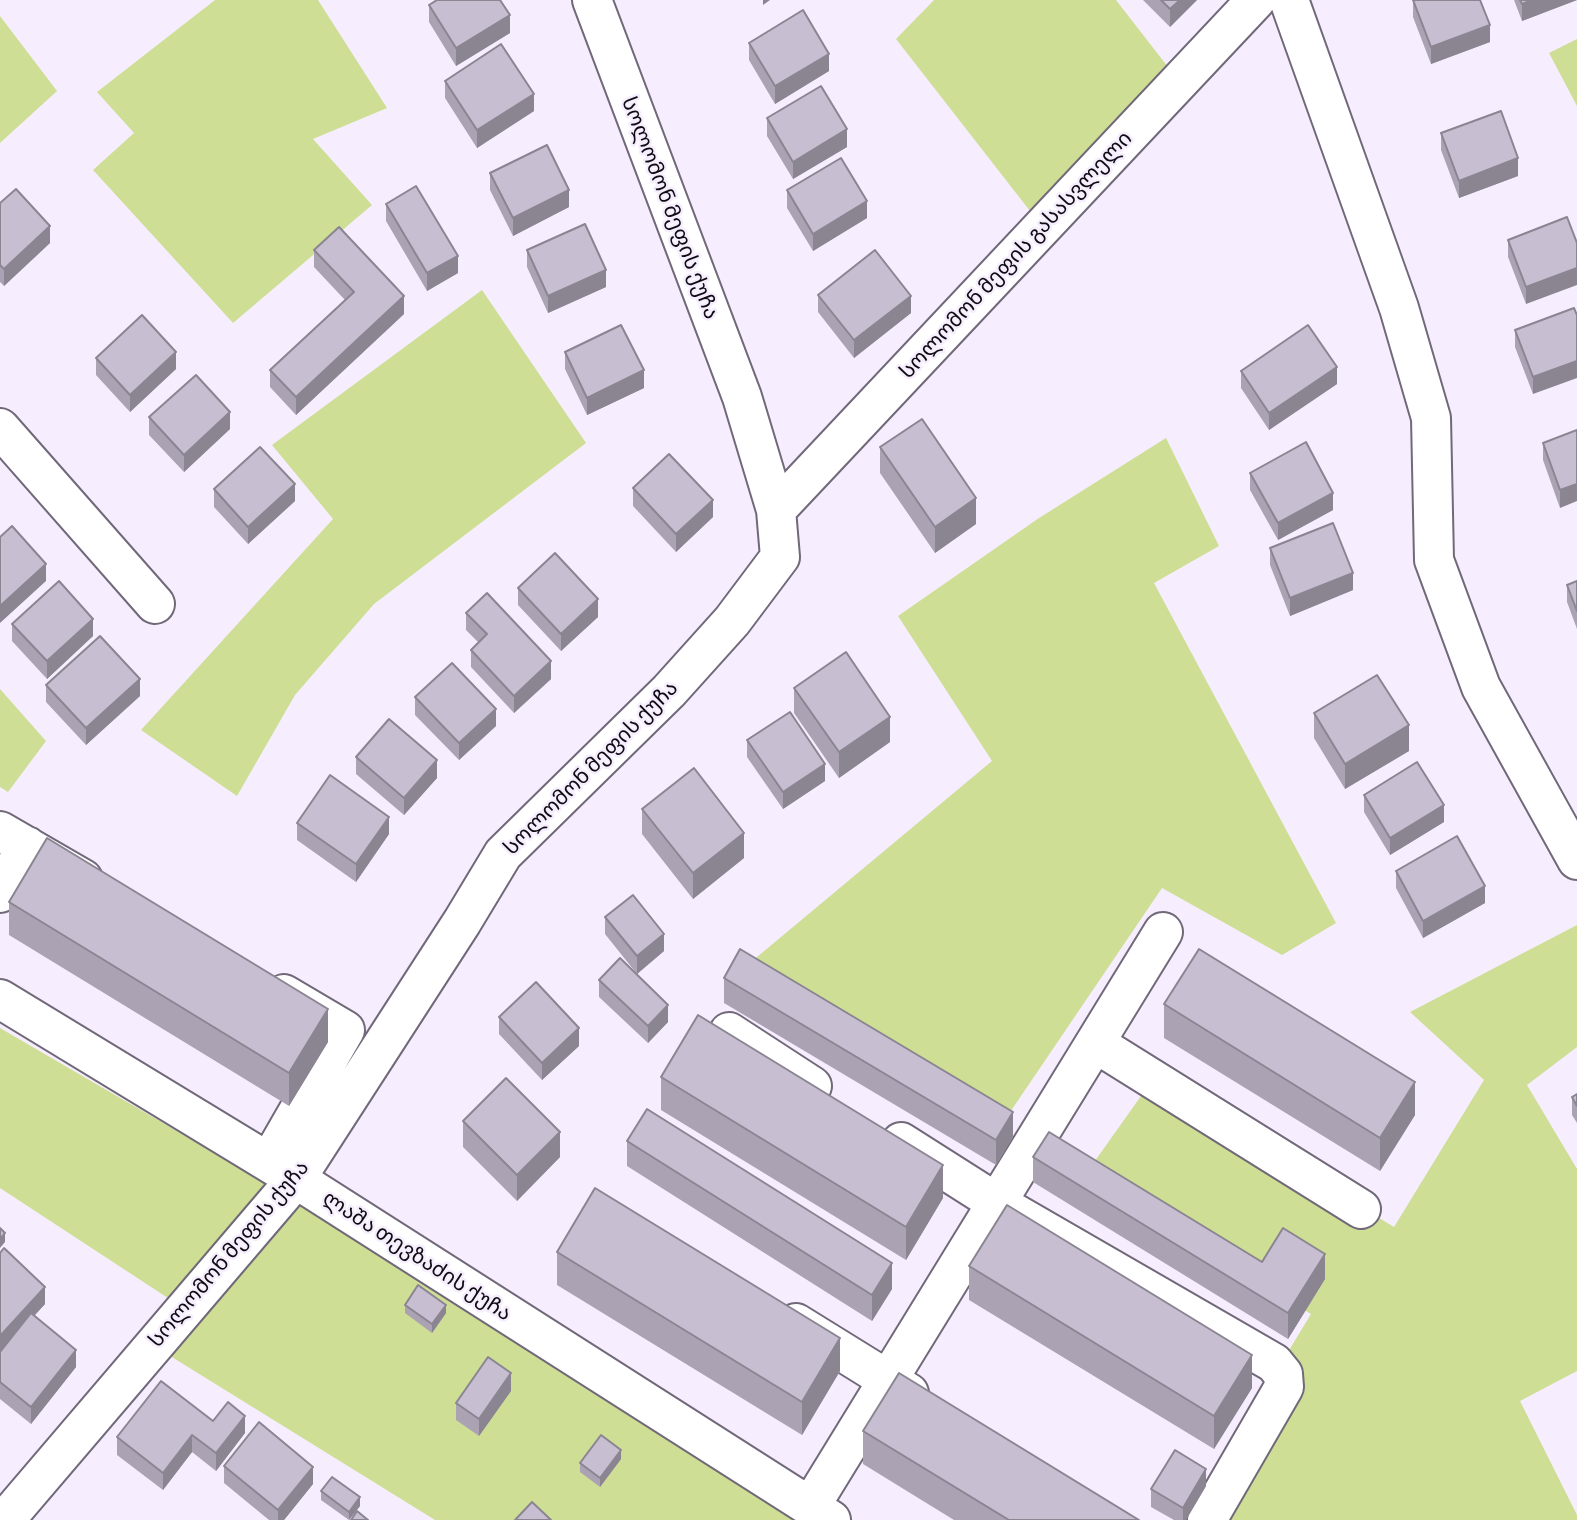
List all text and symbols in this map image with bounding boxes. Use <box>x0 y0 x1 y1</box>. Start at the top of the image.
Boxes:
street label: სოლომონ მეფის ქუჩა <box>616 93 724 323</box>
street label: სოლომონ მეფის გასასვლელი <box>895 126 1137 384</box>
street label: სოლომონ მეფის ქუჩა <box>499 676 683 860</box>
street label: სოლომონ მეფის ქუჩა <box>143 1156 315 1352</box>
street label: ლაშა თევზაძის ქუჩა <box>318 1186 516 1326</box>

